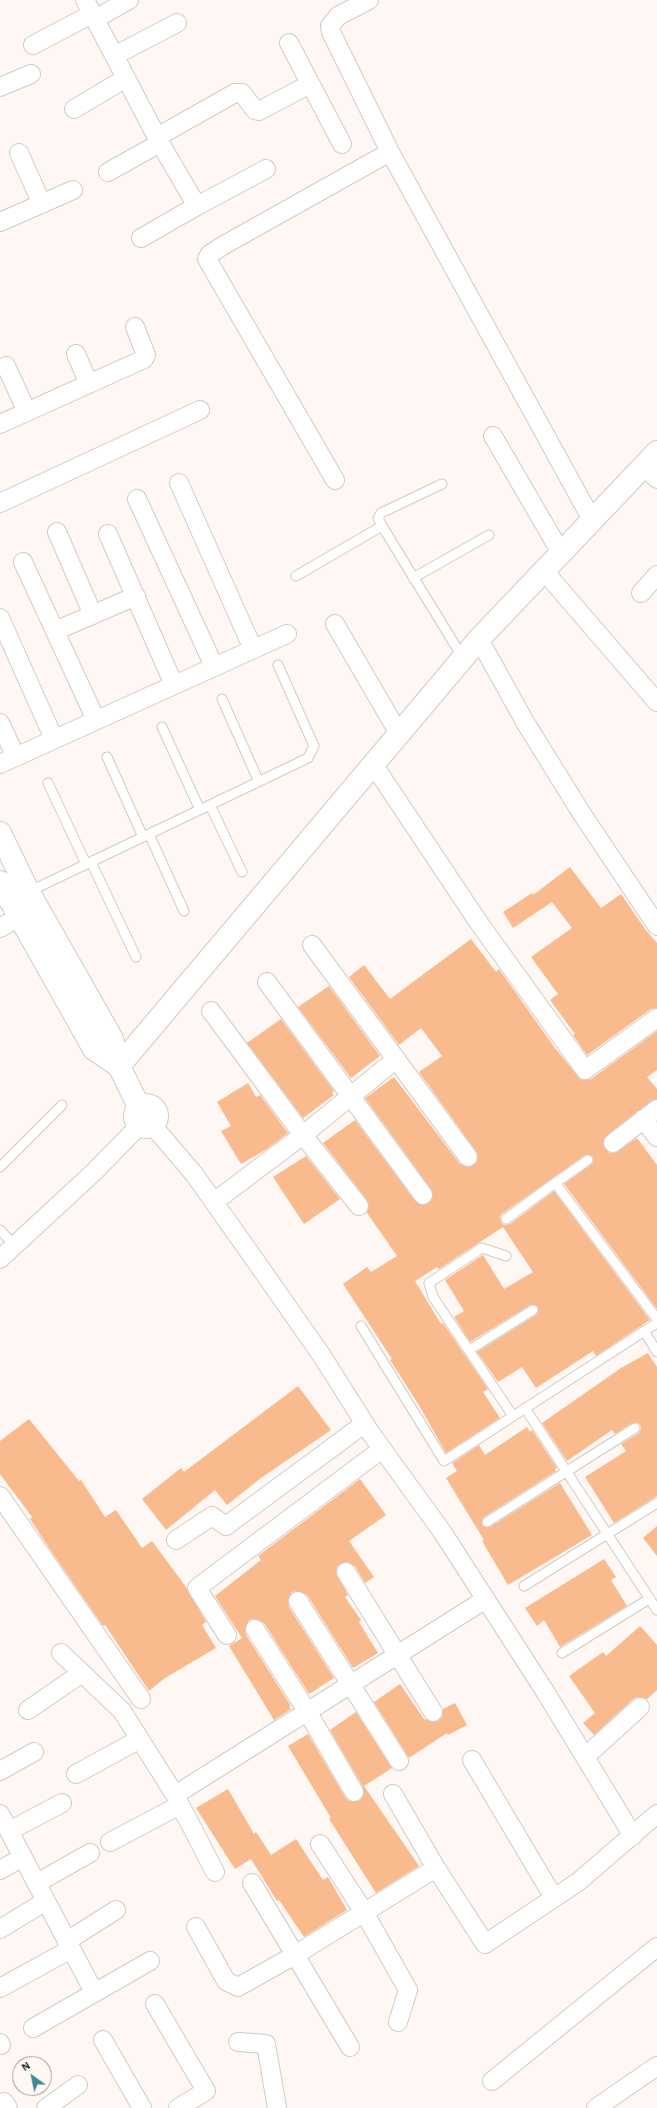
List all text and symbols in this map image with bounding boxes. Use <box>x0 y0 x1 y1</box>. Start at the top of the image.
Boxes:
north arrow <box>12 2056 52 2096</box>
text: N <box>20 2060 32 2073</box>

